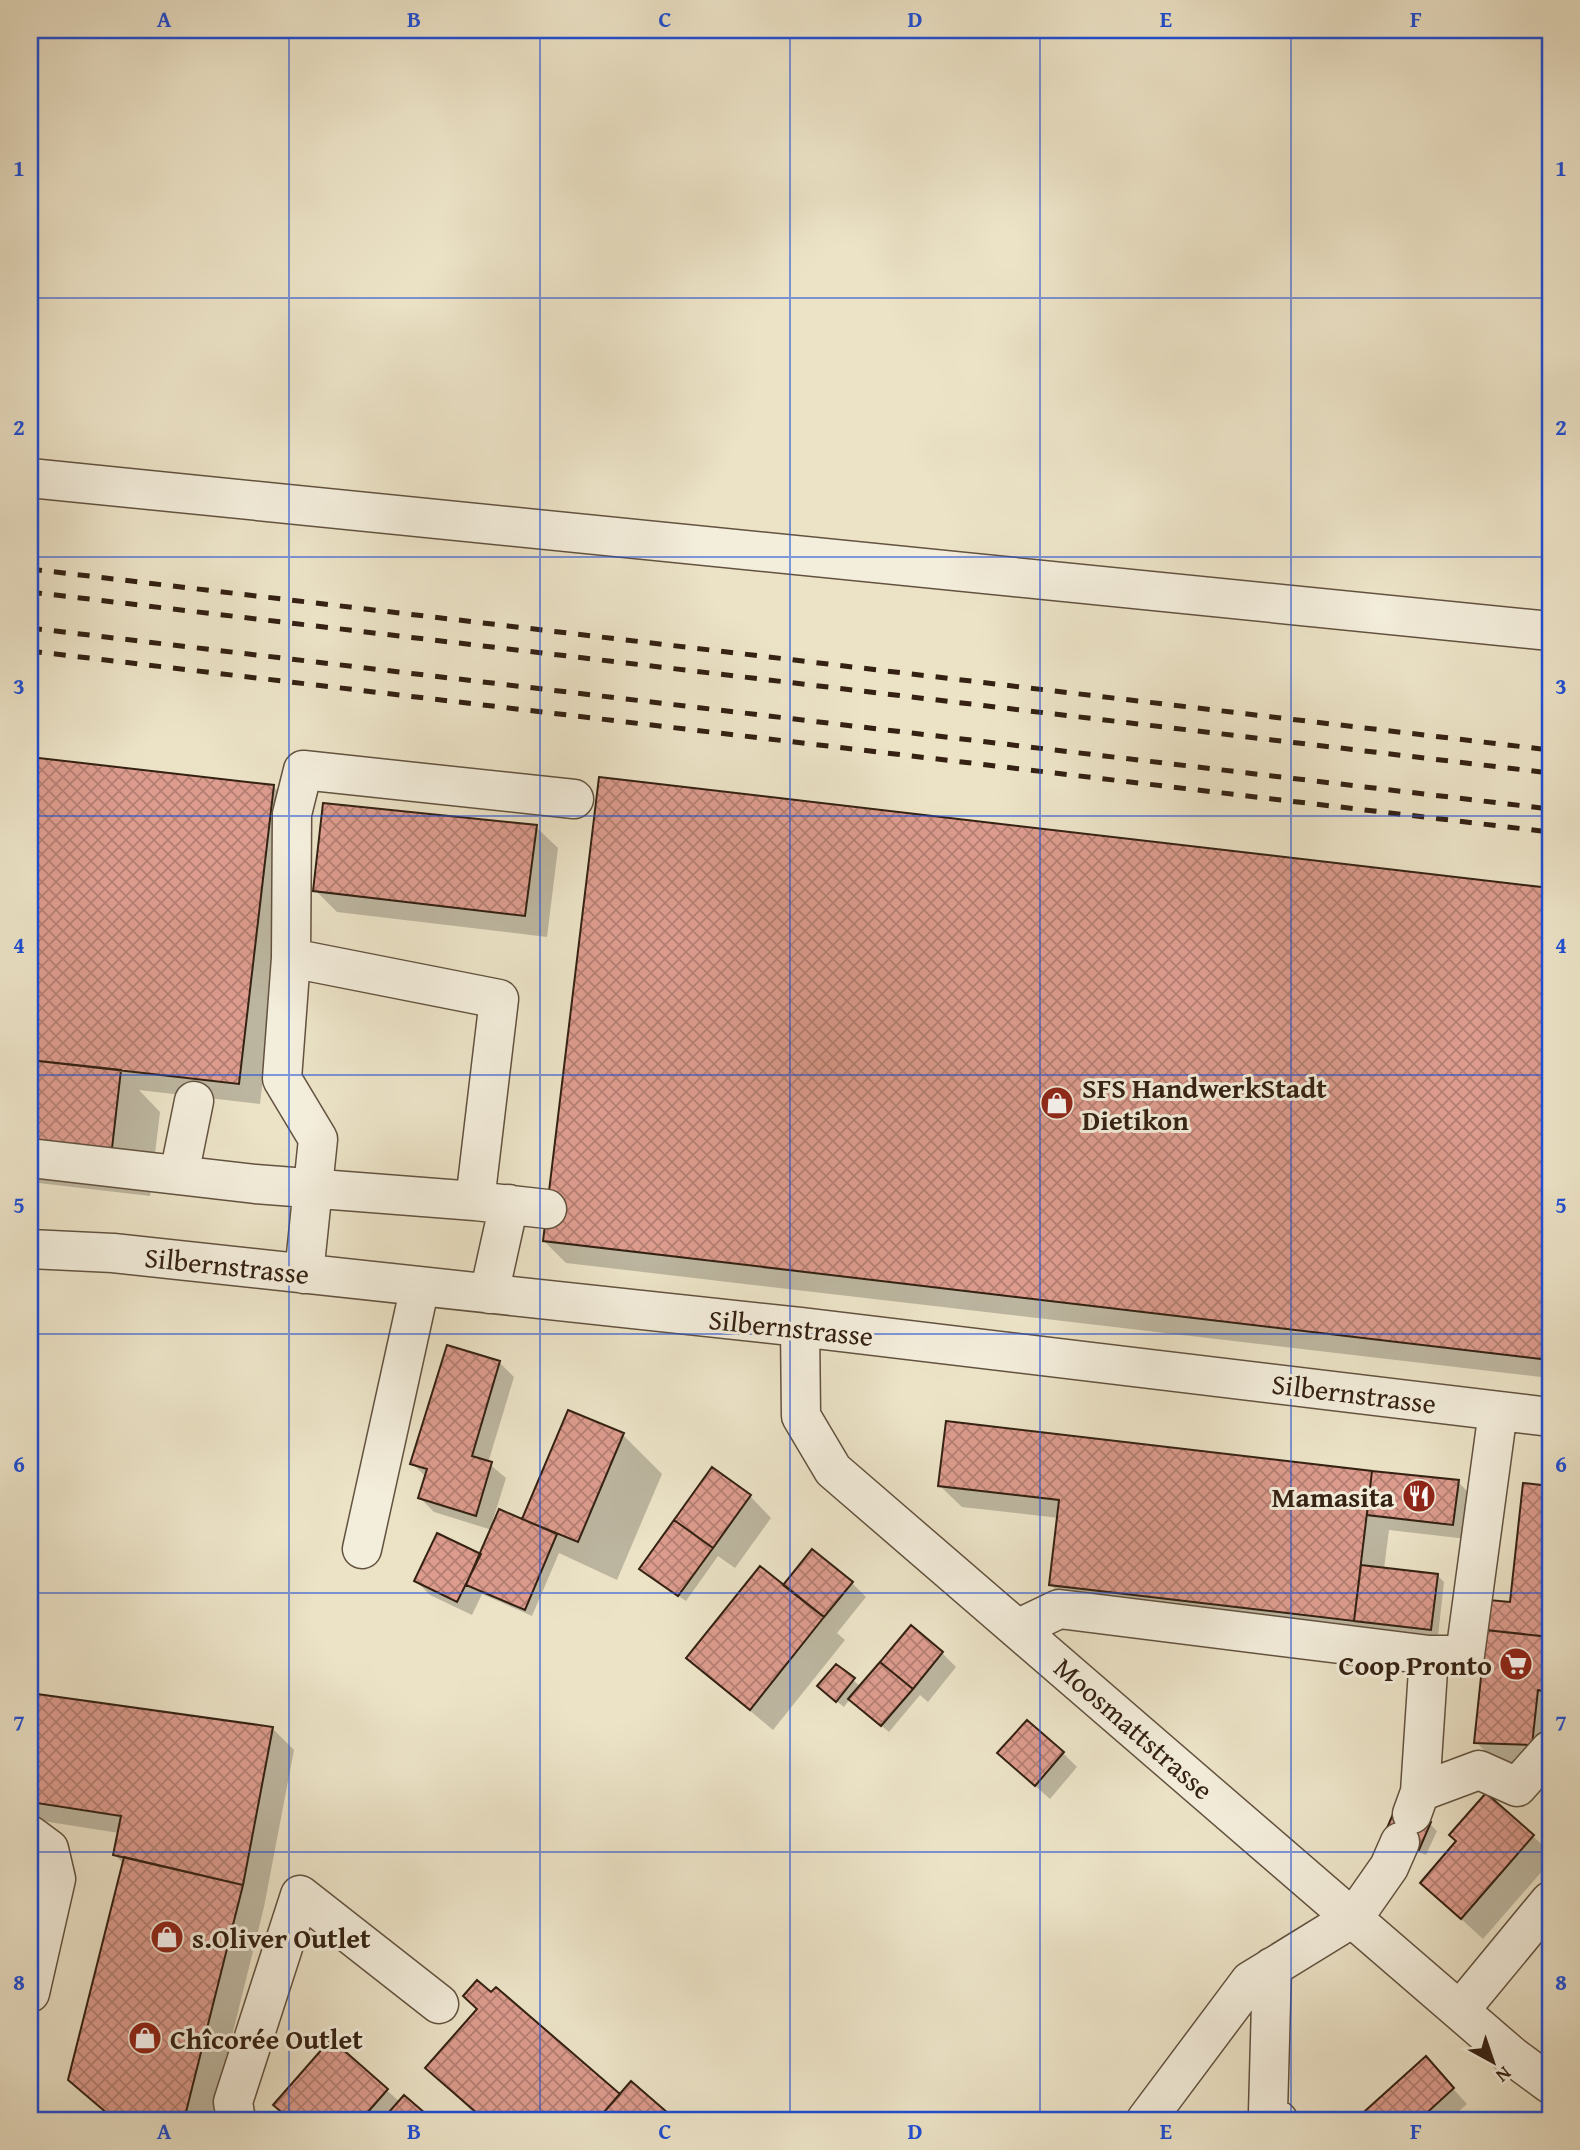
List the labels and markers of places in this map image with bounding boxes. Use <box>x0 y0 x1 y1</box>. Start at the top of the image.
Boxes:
place label: SFS HandwerkStadt Dietikon <box>1082 1067 1327 1140</box>
shop icon: SFS HandwerkStadt Dietikon <box>1038 1084 1076 1122</box>
place label: Mamasita <box>1272 1476 1395 1517</box>
restaurant icon: Mamasita <box>1400 1477 1438 1515</box>
place label: Coop Pronto <box>1339 1644 1492 1685</box>
supermarket icon: Coop Pronto <box>1497 1645 1535 1683</box>
place label: s.Oliver Outlet <box>192 1917 371 1958</box>
shop icon: s.Oliver Outlet <box>148 1918 186 1956</box>
place label: Chîcorée Outlet <box>170 2018 363 2059</box>
shop icon: Chîcorée Outlet <box>126 2019 164 2057</box>

